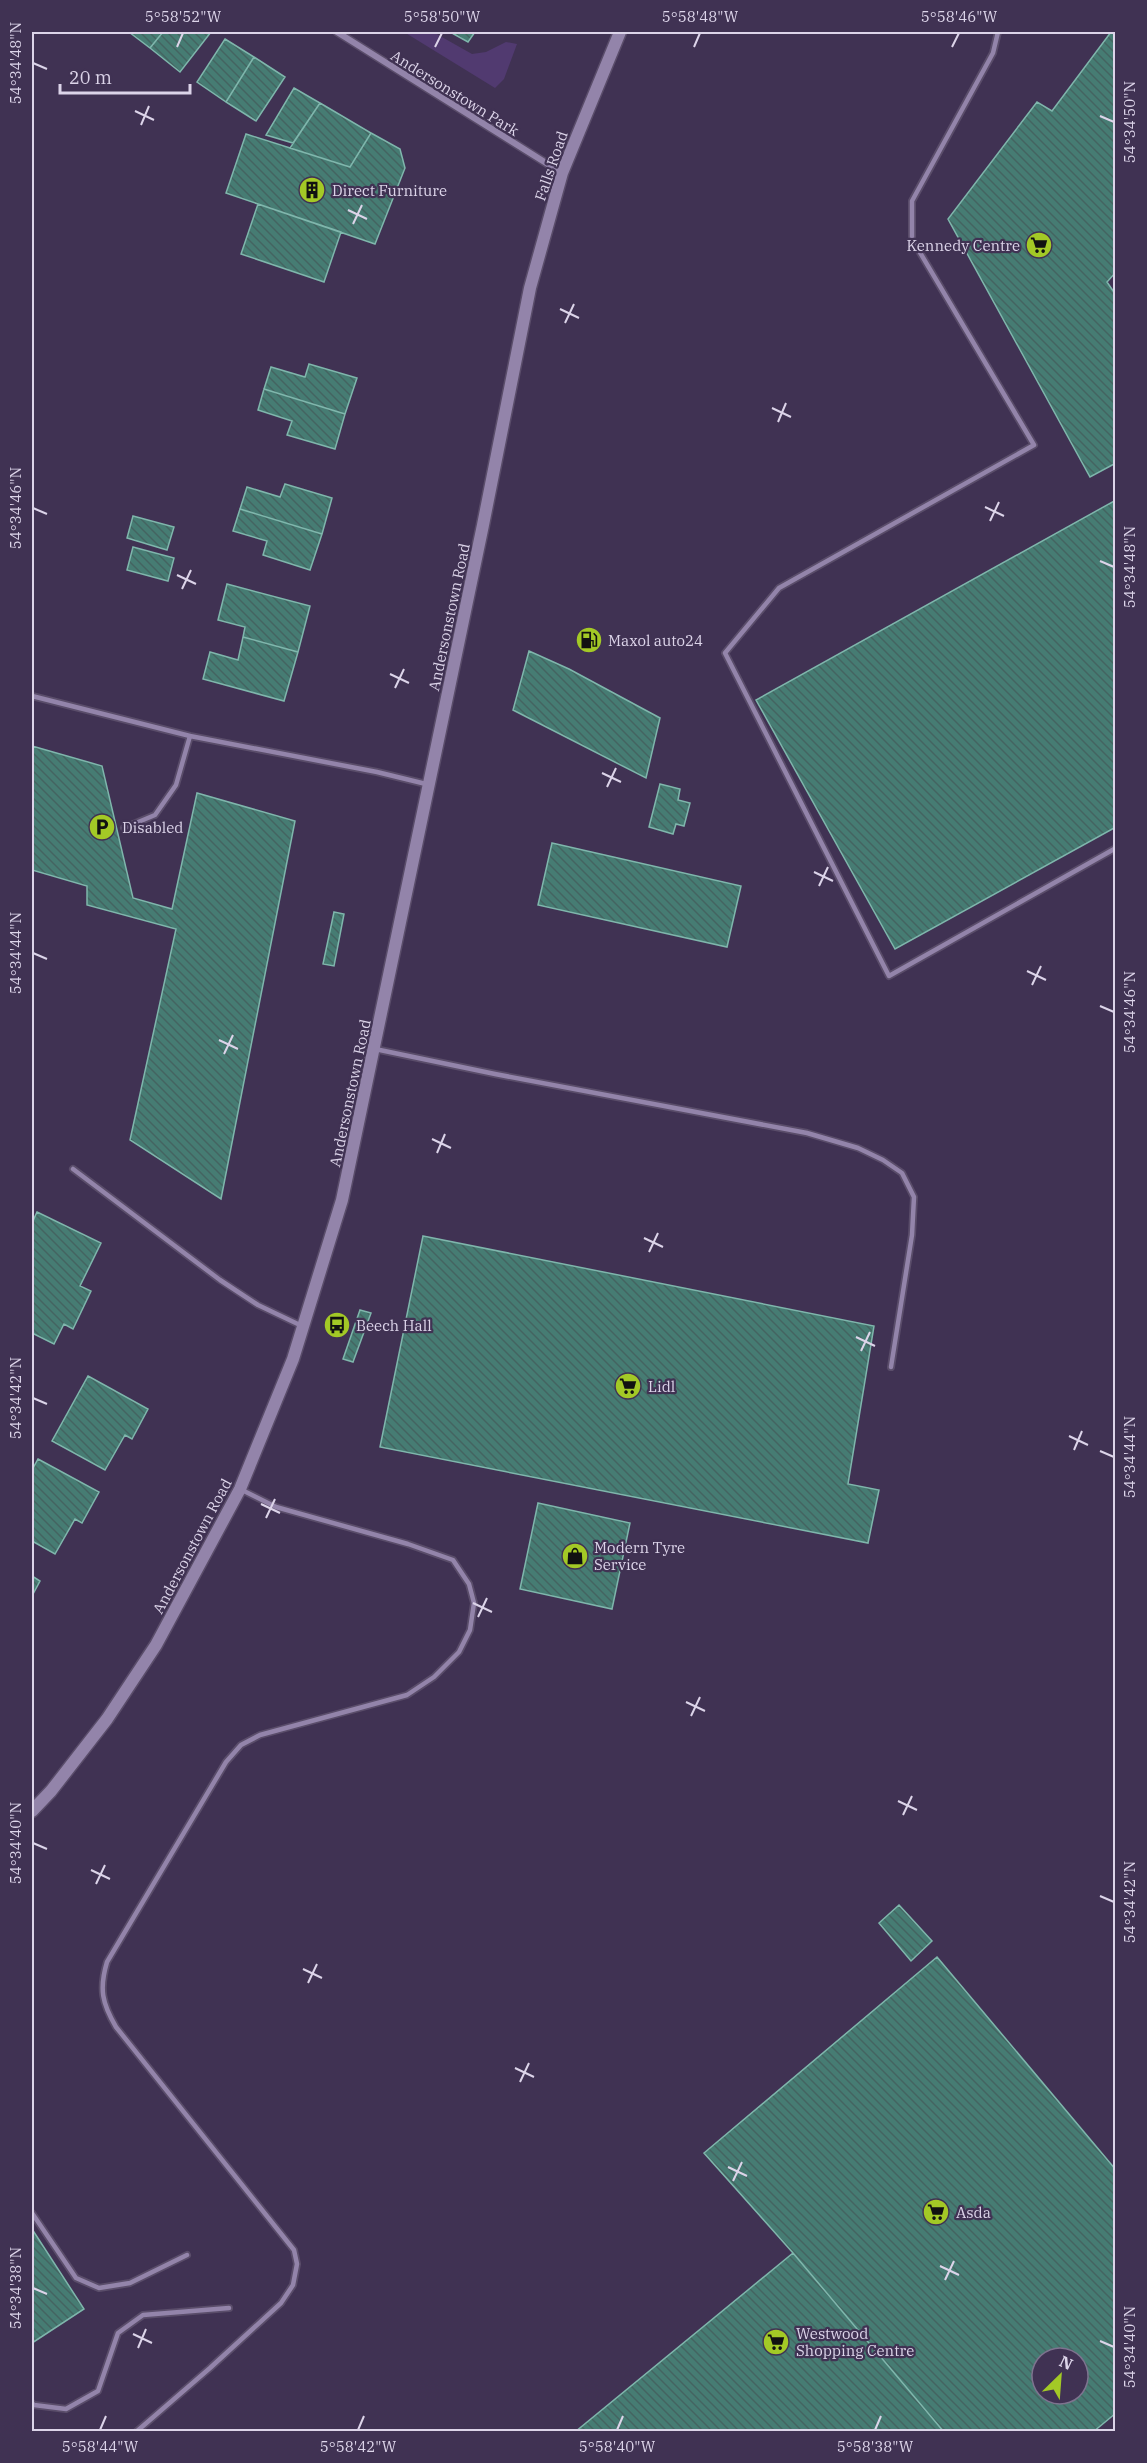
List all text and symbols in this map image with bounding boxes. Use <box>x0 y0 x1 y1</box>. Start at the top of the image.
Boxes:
text: 5°58'52"W <box>145 7 222 26</box>
text: 5°58'50"W <box>404 7 481 26</box>
text: 5°58'48"W <box>662 7 739 26</box>
text: 5°58'46"W <box>921 7 998 26</box>
text: 54°34'48"N <box>6 22 25 104</box>
street label: Andersonstown Park <box>387 46 523 140</box>
scale bar <box>60 57 190 95</box>
text: 20 m <box>69 66 112 89</box>
text: 54°34'50"N <box>1120 81 1139 163</box>
street label: Falls Road <box>530 129 572 203</box>
building icon: Direct Furniture <box>297 175 327 205</box>
place label: Direct Furniture <box>332 181 447 200</box>
supermarket icon: Kennedy Centre <box>1024 230 1054 260</box>
place label: Kennedy Centre <box>907 236 1020 255</box>
text: 54°34'46"N <box>6 467 25 549</box>
text: 54°34'48"N <box>1120 526 1139 608</box>
street label: Andersonstown Road <box>424 541 474 693</box>
fuel station icon: Maxol auto24 <box>574 625 604 655</box>
place label: Maxol auto24 <box>608 631 703 650</box>
parking icon: Disabled <box>87 812 117 842</box>
place label: Disabled <box>122 818 183 837</box>
text: 54°34'44"N <box>6 912 25 994</box>
text: 54°34'46"N <box>1120 971 1139 1053</box>
street label: Andersonstown Road <box>325 1017 375 1169</box>
bus stop icon: Beech Hall <box>322 1310 352 1340</box>
place label: Beech Hall <box>356 1316 432 1335</box>
text: 54°34'42"N <box>6 1357 25 1439</box>
supermarket icon: Lidl <box>613 1371 643 1401</box>
place label: Lidl <box>648 1377 675 1396</box>
text: 54°34'44"N <box>1120 1416 1139 1498</box>
street label: Andersonstown Road <box>148 1475 236 1617</box>
place label: Modern Tyre Service <box>594 1538 685 1574</box>
shop icon: Modern Tyre Service <box>560 1541 590 1571</box>
text: 54°34'40"N <box>6 1802 25 1884</box>
text: 54°34'42"N <box>1120 1861 1139 1943</box>
supermarket icon: Asda <box>921 2197 951 2227</box>
place label: Asda <box>956 2203 991 2222</box>
text: 54°34'38"N <box>6 2247 25 2329</box>
text: 54°34'40"N <box>1120 2306 1139 2388</box>
place label: Westwood Shopping Centre <box>796 2324 914 2360</box>
supermarket icon: Westwood Shopping Centre <box>761 2327 791 2357</box>
north arrow <box>1030 2346 1090 2406</box>
text: N <box>1056 2351 1076 2374</box>
text: 5°58'44"W <box>62 2437 139 2456</box>
text: 5°58'42"W <box>320 2437 397 2456</box>
text: 5°58'40"W <box>579 2437 656 2456</box>
text: 5°58'38"W <box>837 2437 914 2456</box>

